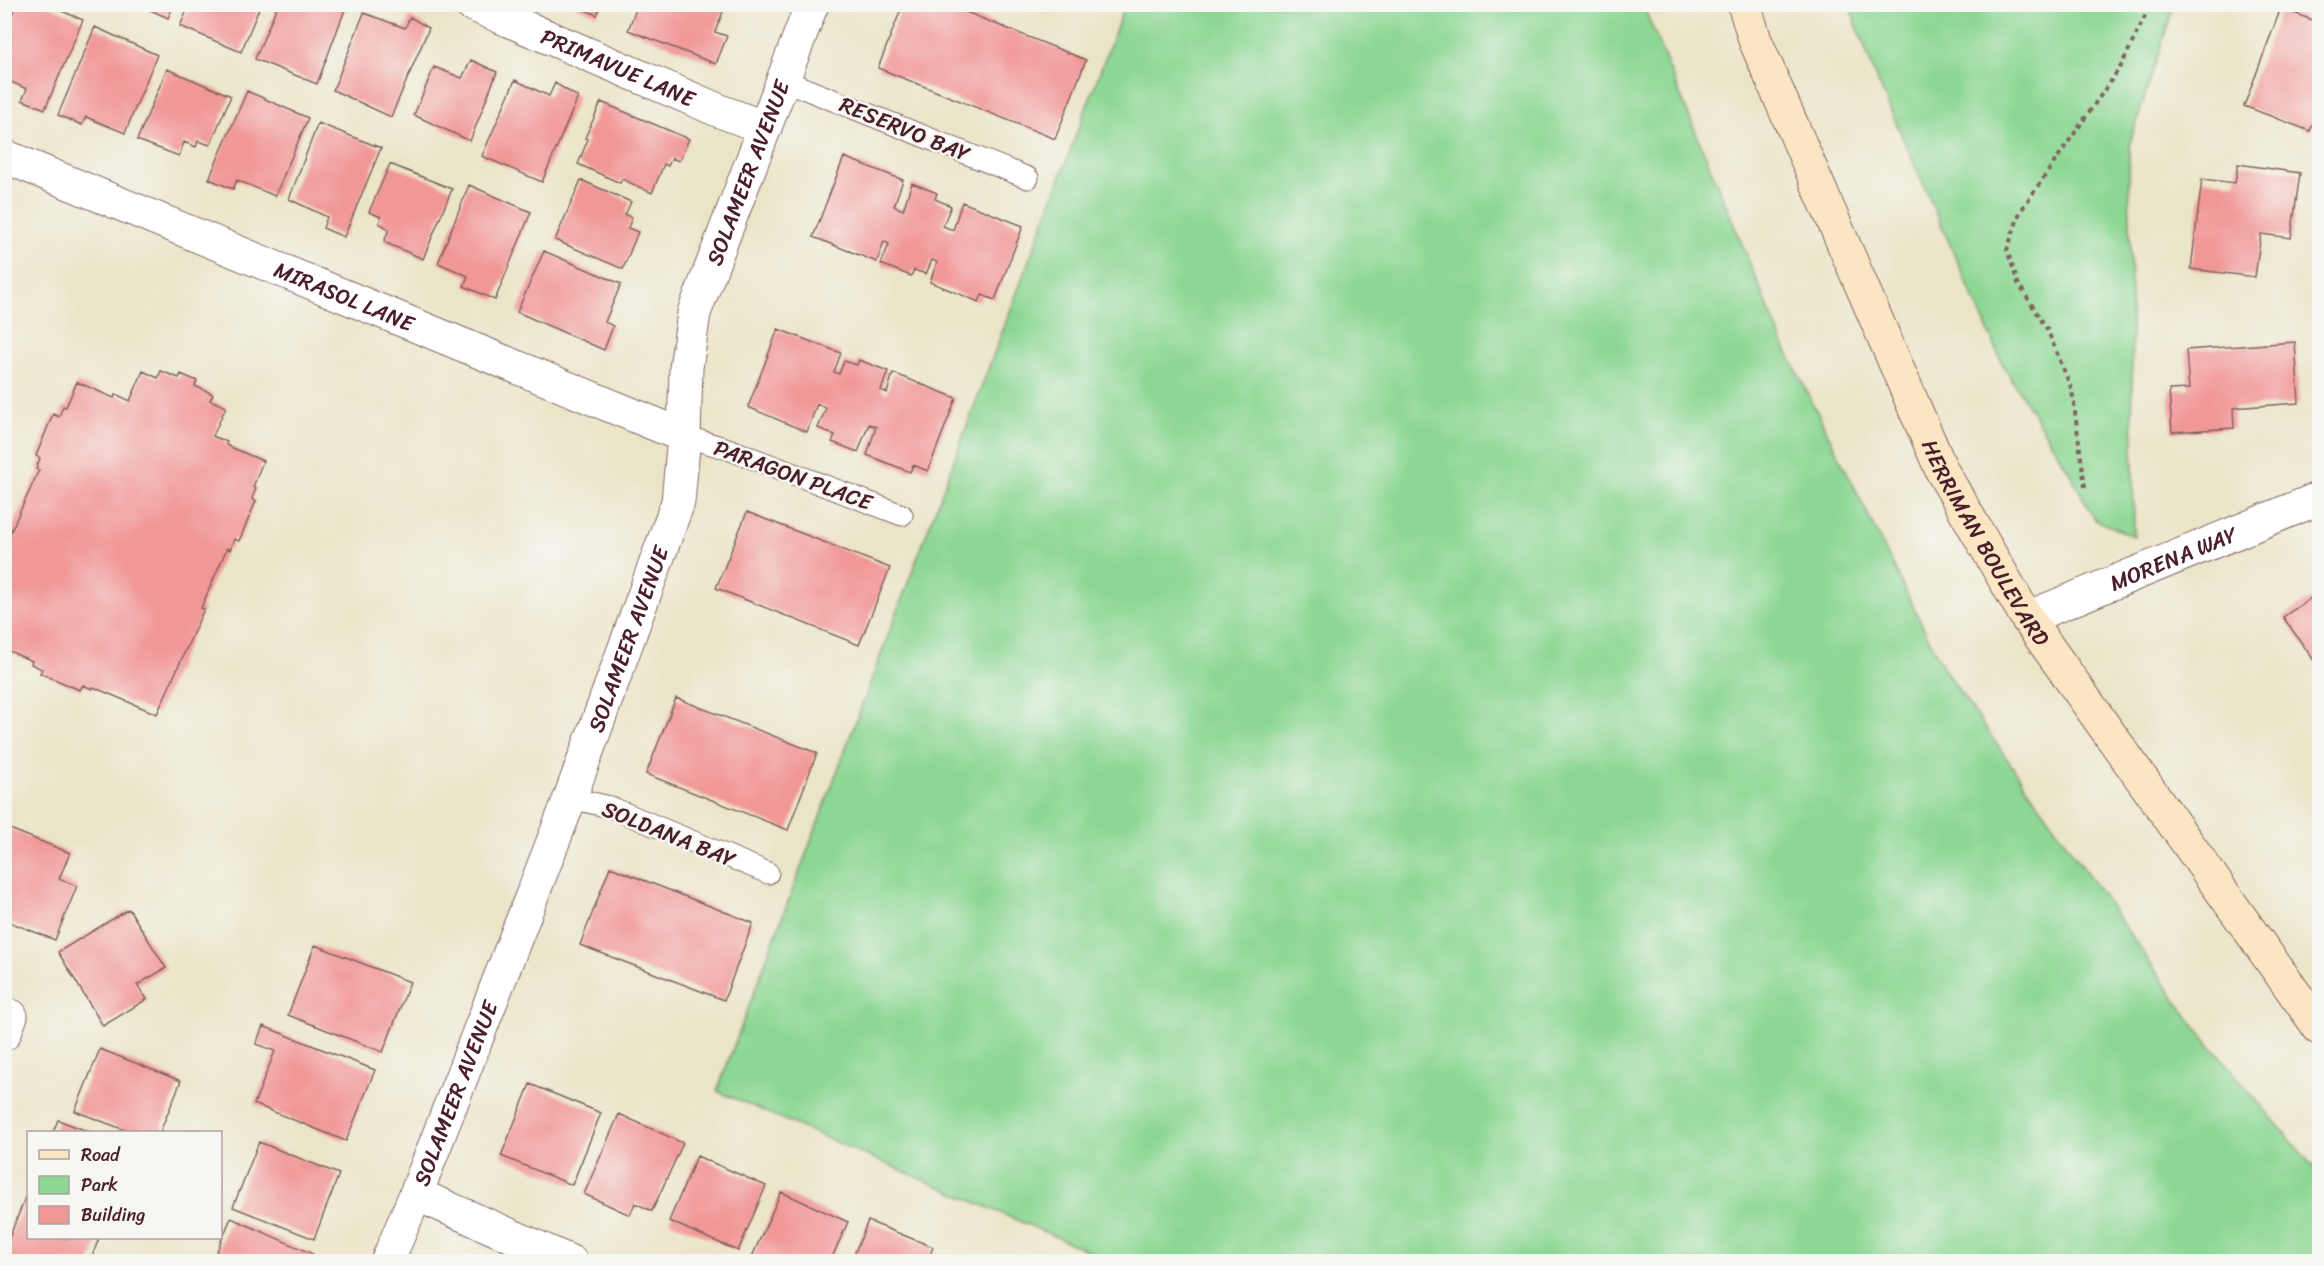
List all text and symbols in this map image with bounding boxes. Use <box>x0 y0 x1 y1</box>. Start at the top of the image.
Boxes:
street label: PRIMAVUE LANE <box>535 17 703 118</box>
street label: SOLAMEER AVENUE <box>694 73 801 271</box>
street label: RESERVO BAY <box>833 85 977 173</box>
street label: MIRASOL LANE <box>268 250 422 343</box>
street label: PARAGON PLACE <box>708 428 879 522</box>
street label: HERRIMAN BOULEVARD <box>1911 433 2061 655</box>
street label: MORENA WAY <box>2103 514 2244 602</box>
street label: SOLAMEER AVENUE <box>576 539 680 738</box>
street label: SOLDANA BAY <box>596 789 743 879</box>
street label: SOLAMEER AVENUE <box>402 993 509 1192</box>
legend <box>27 1131 222 1239</box>
text: Road <box>81 1139 121 1171</box>
text: Park <box>81 1169 118 1201</box>
text: Building <box>81 1199 145 1231</box>

